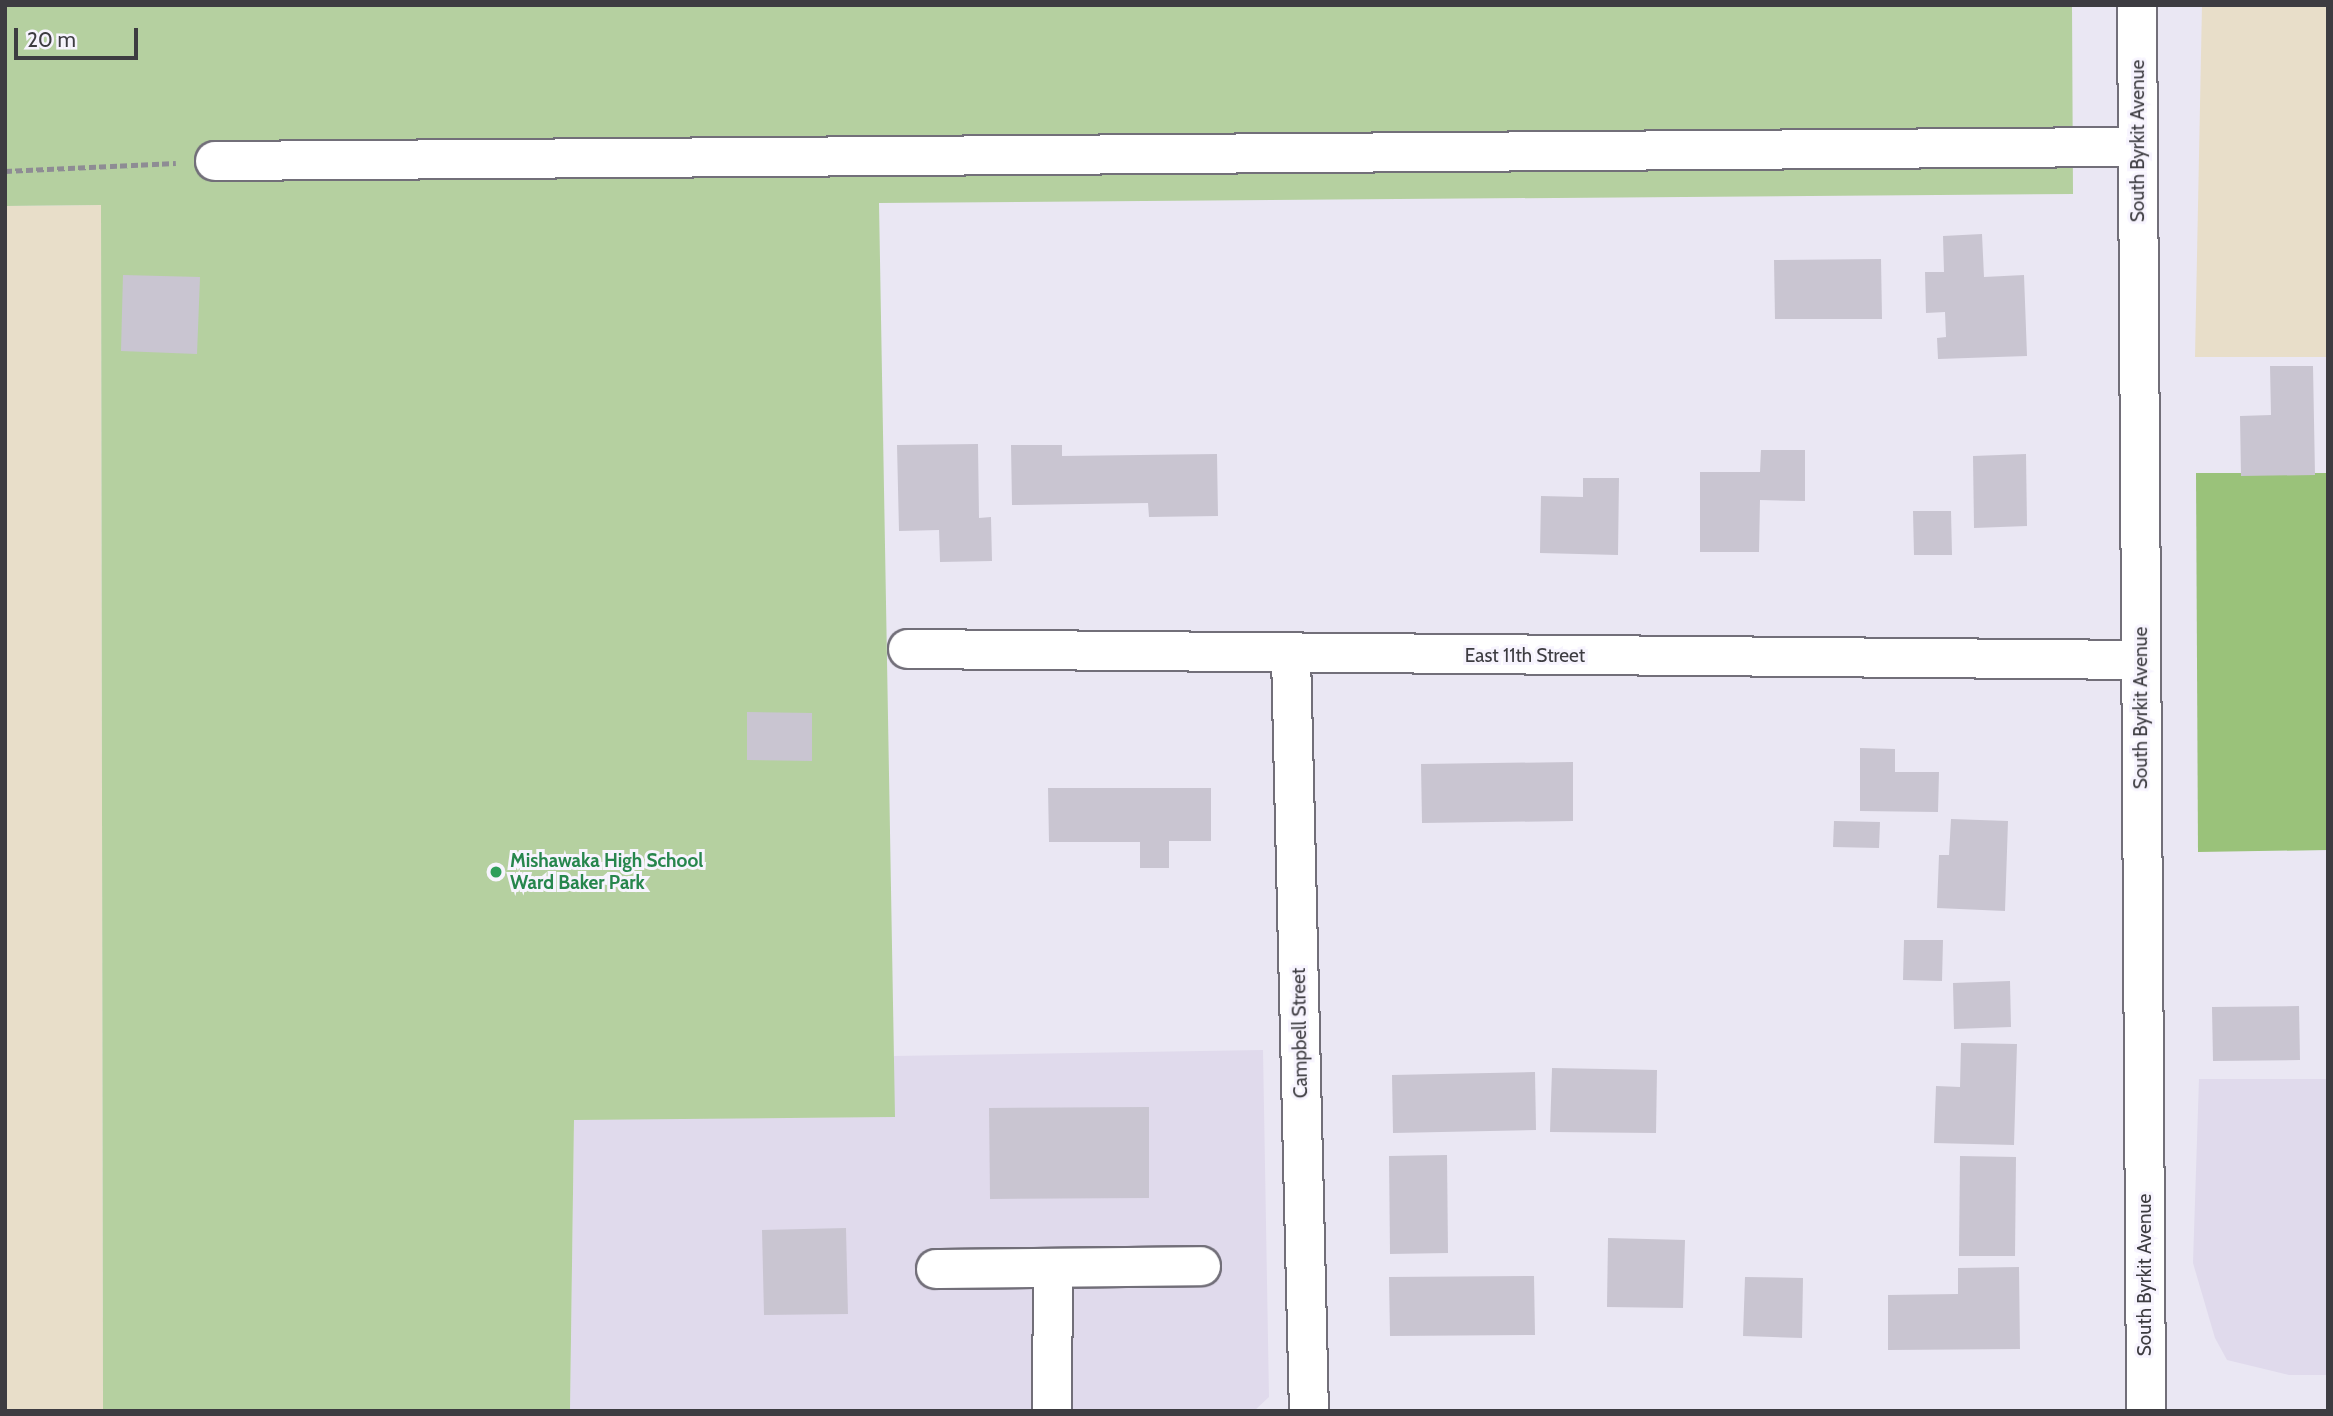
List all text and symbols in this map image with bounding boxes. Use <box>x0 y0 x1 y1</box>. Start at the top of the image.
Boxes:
scale bar <box>18 14 142 58</box>
text: 20 m <box>27 27 76 52</box>
street label: South Byrkit Avenue <box>2127 60 2149 222</box>
street label: South Byrkit Avenue <box>2130 627 2152 789</box>
street label: East 11th Street <box>1465 645 1585 667</box>
place label: Mishawaka High School Ward Baker Park <box>510 850 703 894</box>
marker: Mishawaka High School Ward Baker Park <box>488 864 504 880</box>
street label: Campbell Street <box>1287 968 1313 1098</box>
street label: South Byrkit Avenue <box>2134 1194 2156 1356</box>

